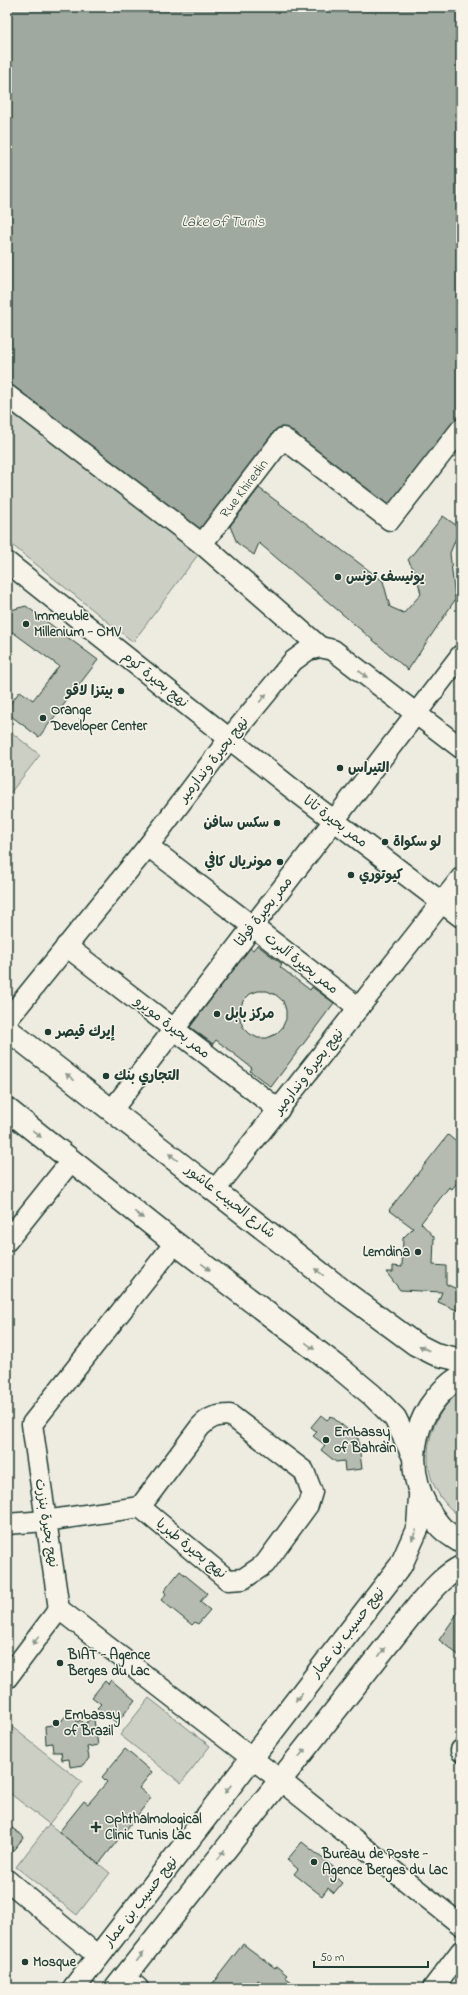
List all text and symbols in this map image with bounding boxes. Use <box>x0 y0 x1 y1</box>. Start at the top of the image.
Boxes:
water label: Lake of Tunis <box>181 211 265 233</box>
street label: Rue Khiredin <box>215 455 274 523</box>
place label: يونيسف تونس <box>346 567 424 588</box>
marker: يونيسف تونس <box>333 572 343 582</box>
place label: Immeuble Millenium - OMV <box>34 606 121 643</box>
marker: Immeuble Millenium - OMV <box>21 619 31 629</box>
street label: نهج بحيرة كوم <box>117 647 193 713</box>
one-way arrow <box>358 669 369 678</box>
place label: بيتزا لاقو <box>64 681 113 702</box>
marker: بيتزا لاقو <box>116 686 126 696</box>
one-way arrow <box>258 693 267 703</box>
place label: Orange Developer Center <box>50 700 148 737</box>
marker: Orange Developer Center <box>38 713 48 723</box>
street label: نهج بحيرة وندارمير <box>173 713 254 808</box>
place label: التيراس <box>348 758 390 779</box>
marker: التيراس <box>335 763 345 773</box>
street label: ممر بحيرة تانا <box>298 791 372 853</box>
place label: سكس سافن <box>203 813 269 834</box>
marker: سكس سافن <box>272 818 282 828</box>
place label: لو سكواة <box>393 832 441 853</box>
marker: لو سكواة <box>380 837 390 847</box>
place label: مونريال كافي <box>205 851 272 873</box>
marker: مونريال كافي <box>275 857 285 867</box>
place label: كيوتوري <box>359 865 404 886</box>
marker: كيوتوري <box>346 870 356 880</box>
street label: ممر بحيرة فولتا <box>230 872 298 952</box>
street label: ممر بحيرة ألبرت <box>259 928 343 1000</box>
street label: ممر بحيرة مويرو <box>129 991 214 1064</box>
place label: مركز بابل <box>225 1004 274 1025</box>
marker: مركز بابل <box>212 1009 222 1019</box>
place label: إيرك قيصر <box>54 1022 115 1043</box>
street label: نهج بحيرة وندارمير <box>268 1025 349 1120</box>
marker: إيرك قيصر <box>43 1027 53 1037</box>
place label: التجاري بنك <box>114 1066 180 1087</box>
marker: التجاري بنك <box>101 1071 111 1081</box>
one-way arrow <box>65 1073 76 1082</box>
one-way arrow <box>32 1129 43 1138</box>
one-way arrow <box>168 1153 178 1161</box>
street label: شارع الحبيب عاشور <box>180 1159 280 1244</box>
one-way arrow <box>134 1210 145 1219</box>
place label: Lemdina <box>363 1242 410 1263</box>
marker: Lemdina <box>413 1247 423 1257</box>
one-way arrow <box>201 1263 212 1271</box>
one-way arrow <box>314 1268 325 1276</box>
one-way arrow <box>304 1341 315 1350</box>
one-way arrow <box>418 1345 430 1352</box>
place label: Embassy of Bahrain <box>334 1422 396 1459</box>
marker: Embassy of Bahrain <box>321 1435 331 1445</box>
street label: نهج بحيرة بنزرت <box>29 1477 63 1569</box>
street label: نهج بحيرة طبريا <box>151 1514 231 1584</box>
one-way arrow <box>411 1529 417 1541</box>
street label: نهج حسيب بن عمار <box>305 1583 390 1684</box>
one-way arrow <box>32 1635 40 1645</box>
place label: BIAT - Agence Berges du Lac <box>67 1645 151 1684</box>
one-way arrow <box>378 1646 387 1657</box>
marker: BIAT - Agence Berges du Lac <box>55 1658 65 1668</box>
one-way arrow <box>294 1692 303 1703</box>
place label: Embassy of Brazil <box>64 1705 121 1742</box>
marker: Embassy of Brazil <box>51 1718 61 1728</box>
one-way arrow <box>297 1748 306 1759</box>
one-way arrow <box>224 1783 232 1794</box>
place label: Ophthalmological Clinic Tunis Lac <box>105 1809 202 1846</box>
marker: Ophthalmological Clinic Tunis Lac <box>90 1821 102 1833</box>
place label: Bureau de Poste - Agence Berges du Lac <box>321 1844 448 1883</box>
one-way arrow <box>217 1850 225 1861</box>
street label: نهج حسيب بن عمار <box>98 1852 183 1953</box>
marker: Bureau de Poste - Agence Berges du Lac <box>309 1857 319 1867</box>
scale bar <box>314 1943 428 1969</box>
text: 50 m <box>320 1949 344 1967</box>
place label: Mosque <box>33 1952 77 1973</box>
one-way arrow <box>136 1952 145 1963</box>
marker: Mosque <box>20 1957 30 1967</box>

